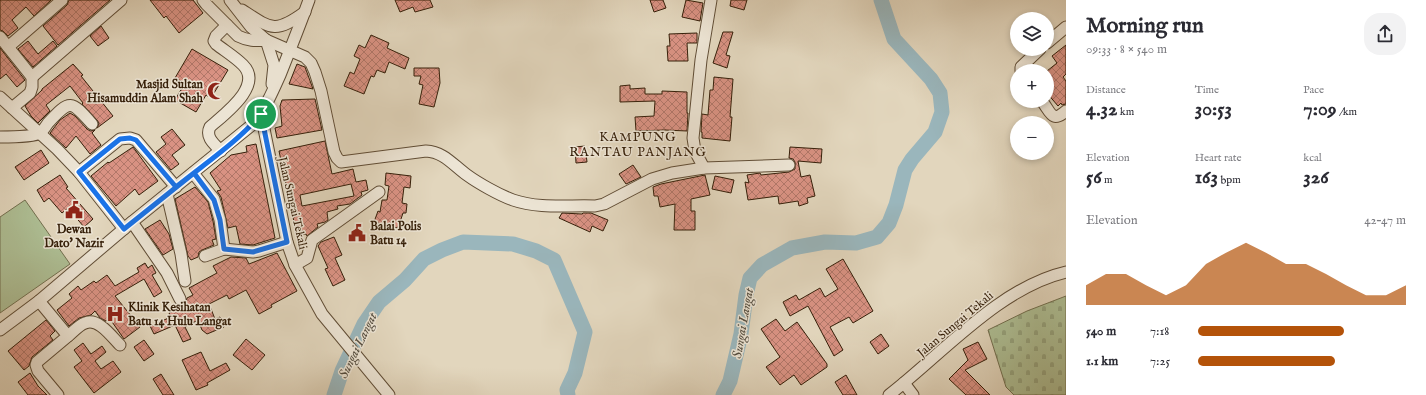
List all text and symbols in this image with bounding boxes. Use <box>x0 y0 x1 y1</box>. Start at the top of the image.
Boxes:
map controls <box>1010 12 1054 160</box>
button: layers <box>1010 12 1054 56</box>
text: Morning run <box>1086 12 1204 40</box>
button: share <box>1364 13 1406 55</box>
text: 09:33 · 8 × 540 m <box>1086 41 1167 58</box>
button: + <box>1010 64 1054 108</box>
place label: Masjid Sultan Hisamuddin Alam Shah <box>87 77 204 106</box>
mosque icon: Masjid Sultan Hisamuddin Alam Shah <box>206 81 226 101</box>
text: Distance <box>1086 83 1126 97</box>
text: Time <box>1195 83 1219 97</box>
text: Pace <box>1303 83 1324 97</box>
pin <box>244 97 278 131</box>
text: 4.32 <box>1086 97 1117 122</box>
text: 30:53 <box>1195 97 1232 122</box>
text: 7:09 <box>1303 97 1337 122</box>
icon: arrive <box>250 103 272 125</box>
text: km <box>1117 105 1134 119</box>
text: /km <box>1337 105 1357 119</box>
button: − <box>1010 116 1054 160</box>
district label: KAMPUNG RANTAU PANJANG <box>569 129 707 161</box>
text: Elevation <box>1086 151 1130 165</box>
text: Heart rate <box>1195 151 1242 165</box>
text: kcal <box>1303 151 1322 165</box>
street label: Jalan Sungai Tekali <box>273 153 310 251</box>
text: 56 <box>1086 165 1102 190</box>
text: 163 <box>1195 165 1218 190</box>
text: 326 <box>1303 165 1329 190</box>
text: m <box>1102 173 1113 187</box>
text: bpm <box>1218 173 1241 187</box>
public building icon: Dewan Dato' Nazir <box>64 200 84 220</box>
text: Elevation <box>1086 212 1138 229</box>
text: 42–47 m <box>1364 212 1406 229</box>
place label: Balai Polis Batu 14 <box>370 219 422 248</box>
place label: Dewan Dato' Nazir <box>44 222 104 251</box>
public building icon: Balai Polis Batu 14 <box>347 223 367 243</box>
water label: Sungai Langat <box>729 286 759 360</box>
street label: Jalan Sungai Tekali <box>913 288 997 363</box>
place label: Klinik Kesihatan Batu 14 Hulu Langat <box>128 300 232 330</box>
hospital icon: Klinik Kesihatan Batu 14 Hulu Langat <box>105 304 125 324</box>
water label: Sungai Langat <box>335 309 383 382</box>
text: 540 m <box>1086 323 1116 340</box>
text: 7:18 <box>1150 323 1169 340</box>
text: 1.1 km <box>1086 353 1118 370</box>
text: 7:25 <box>1150 353 1170 370</box>

